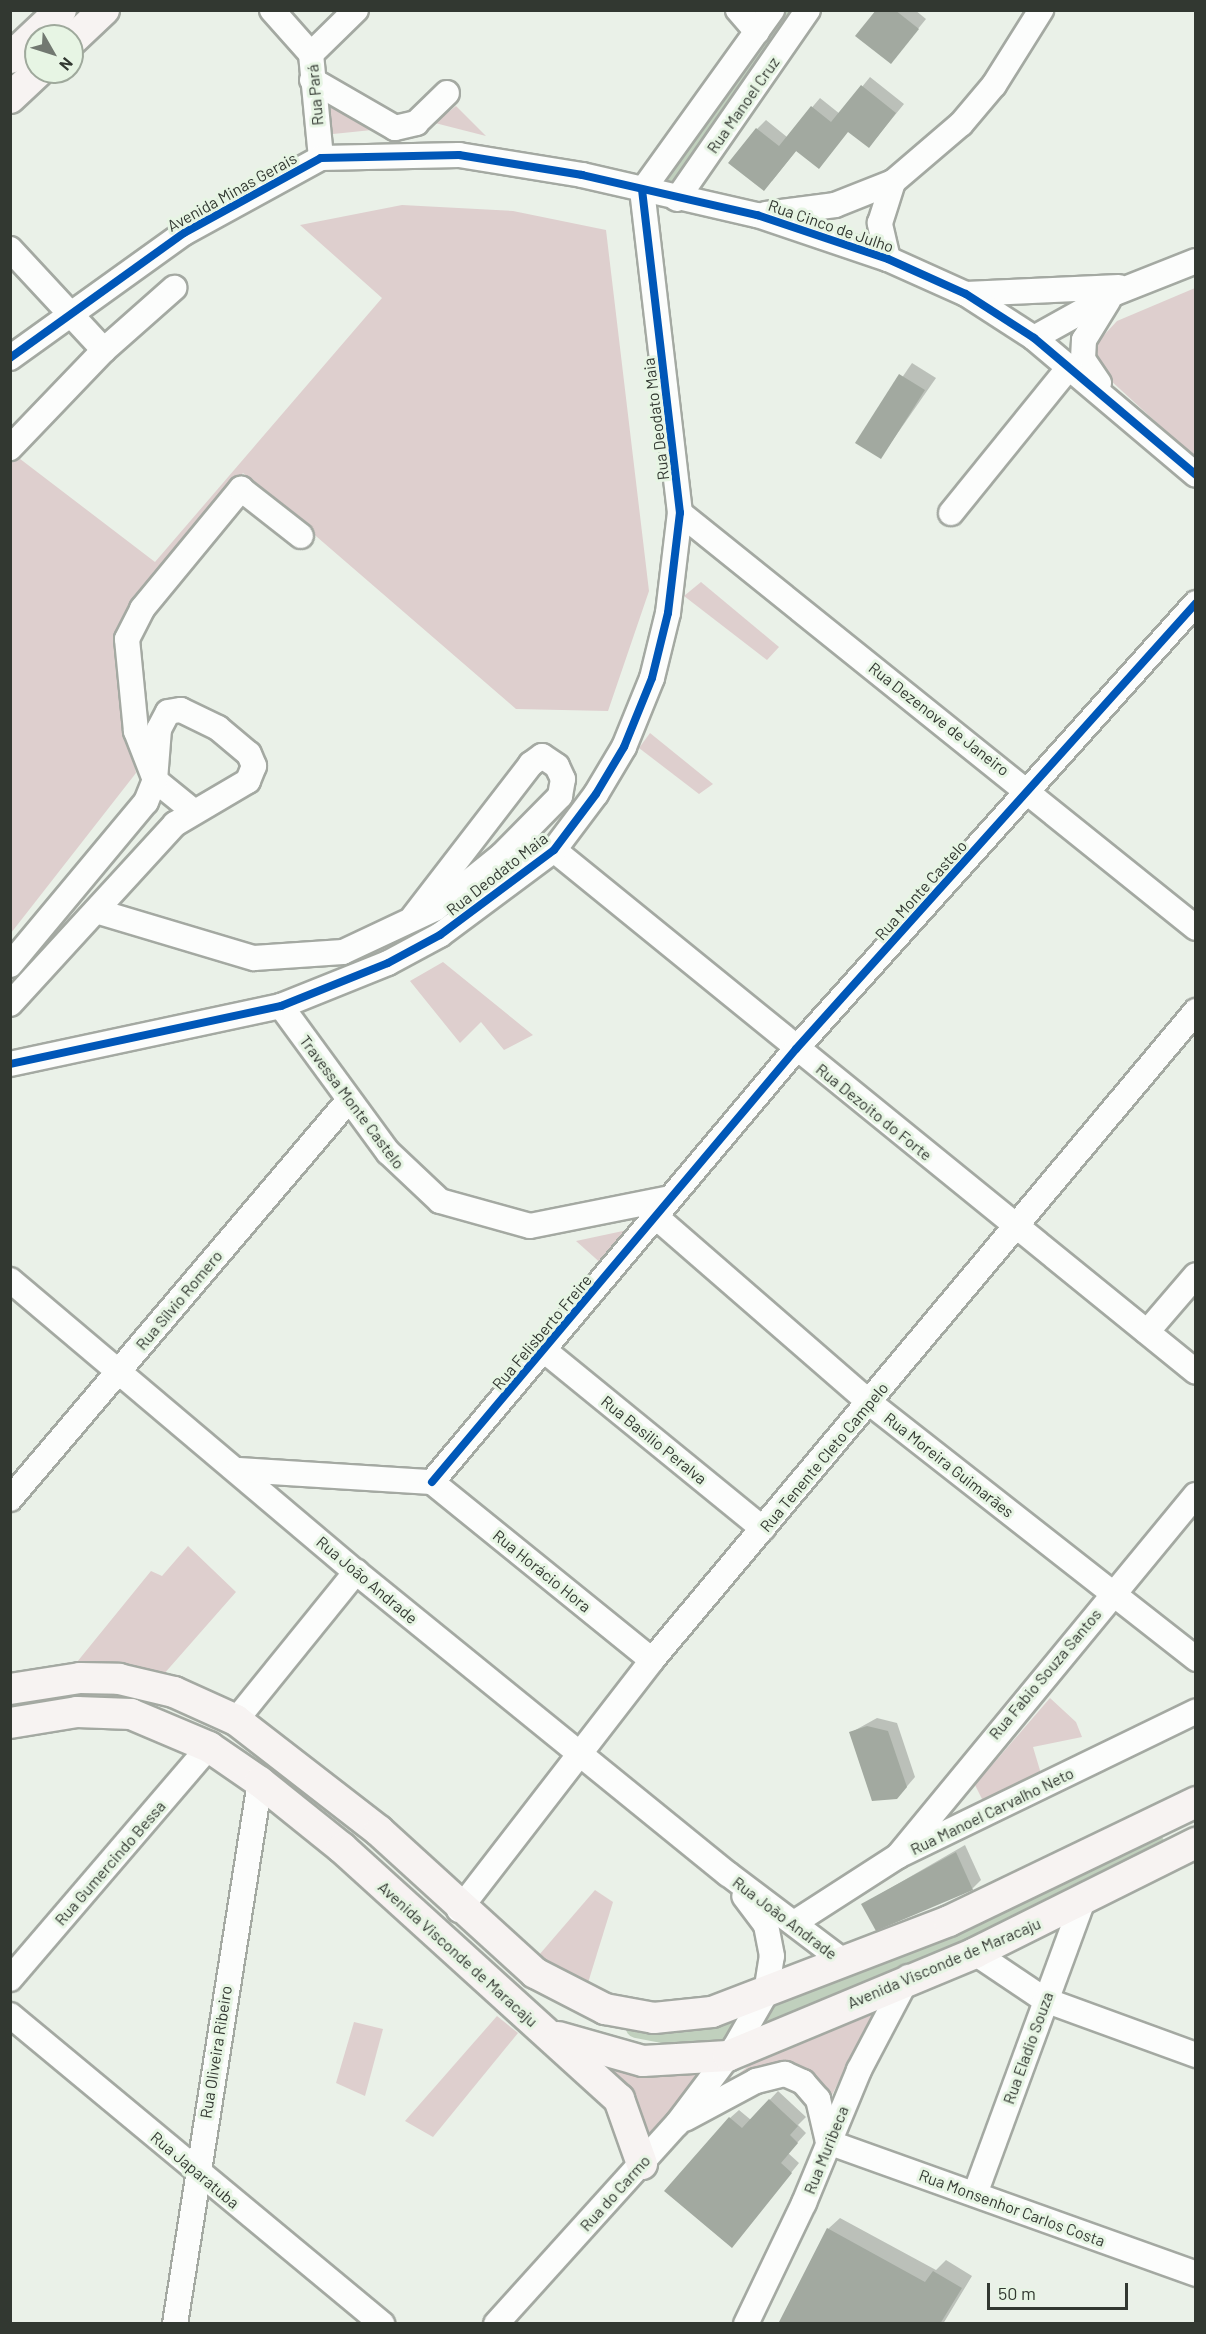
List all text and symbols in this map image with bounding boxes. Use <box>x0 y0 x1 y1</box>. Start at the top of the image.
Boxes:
north arrow <box>24 24 84 84</box>
street label: Rua Manoel Cruz <box>703 53 783 157</box>
text: N <box>56 54 78 74</box>
street label: Rua Pará <box>303 64 327 126</box>
street label: Avenida Minas Gerais <box>164 148 300 236</box>
street label: Rua Cinco de Julho <box>766 196 896 256</box>
street label: Rua Deodato Maia <box>639 357 673 481</box>
street label: Rua Dezenove de Janeiro <box>865 658 1013 780</box>
street label: Rua Deodato Maia <box>443 829 551 919</box>
street label: Rua Monte Castelo <box>871 836 971 944</box>
street label: Travessa Monte Castelo <box>295 1031 409 1173</box>
street label: Rua Dezoito do Forte <box>812 1059 936 1165</box>
street label: Rua Sílvio Romero <box>132 1246 226 1354</box>
street label: Rua Felisberto Freire <box>488 1271 596 1393</box>
street label: Rua Tenente Cleto Campelo <box>756 1378 892 1536</box>
street label: Rua Basilio Peralva <box>597 1392 711 1488</box>
street label: Rua Moreira Guimarães <box>880 1408 1018 1522</box>
street label: Rua Horácio Hora <box>489 1526 595 1616</box>
street label: Rua João Andrade <box>313 1532 421 1628</box>
street label: Rua Fabio Souza Santos <box>985 1605 1105 1743</box>
street label: Rua Manoel Carvalho Neto <box>907 1763 1077 1859</box>
street label: Rua Gumercindo Bessa <box>51 1797 169 1929</box>
street label: Rua João Andrade <box>729 1872 841 1964</box>
street label: Avenida Visconde de Maracaju <box>374 1877 542 2031</box>
street label: Avenida Visconde de Maracaju <box>844 1913 1044 2013</box>
street label: Rua Oliveira Ribeiro <box>196 1984 236 2120</box>
street label: Rua Eladio Souza <box>999 1989 1057 2107</box>
street label: Rua Muribeca <box>800 2103 852 2197</box>
street label: Rua Japaratuba <box>147 2127 243 2213</box>
street label: Rua do Carmo <box>576 2151 654 2235</box>
street label: Rua Monsenhor Carlos Costa <box>916 2165 1108 2251</box>
scale bar <box>990 2271 1131 2309</box>
text: 50 m <box>998 2282 1036 2304</box>

